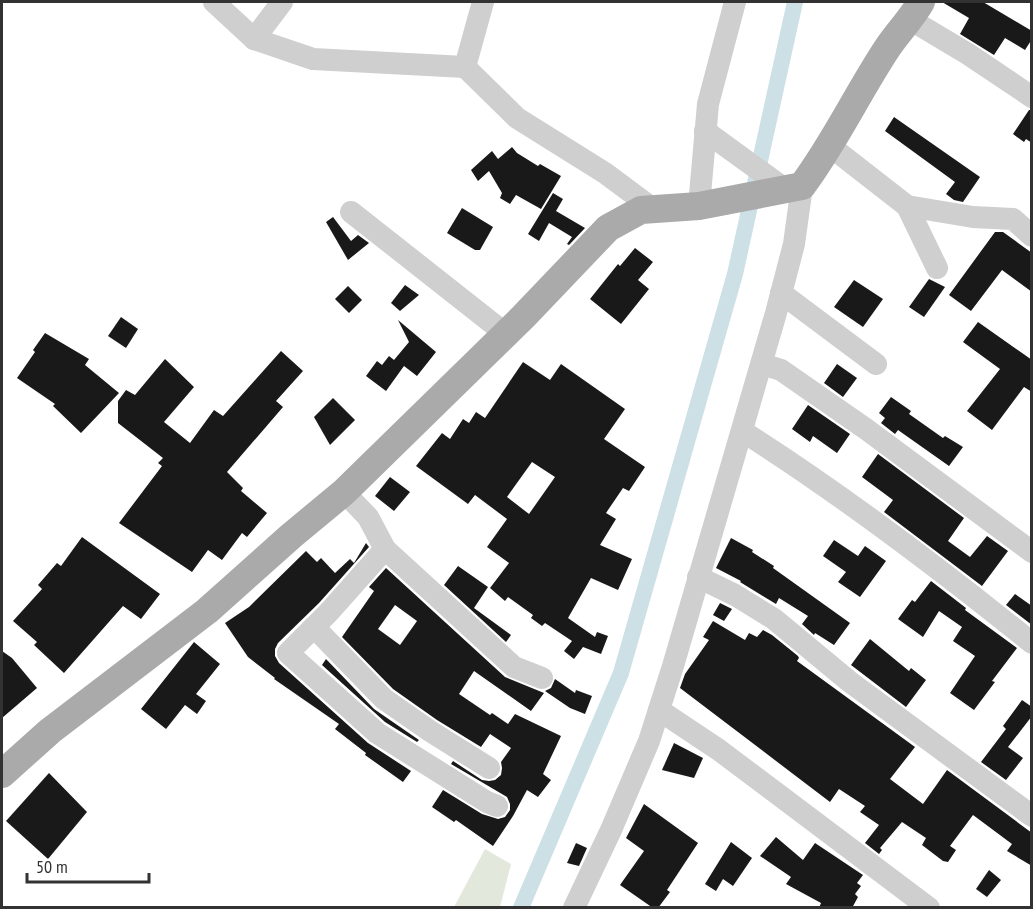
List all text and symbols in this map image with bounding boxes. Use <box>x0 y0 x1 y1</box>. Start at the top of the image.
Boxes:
scale bar <box>27 846 148 884</box>
text: 50 m <box>36 855 68 878</box>

